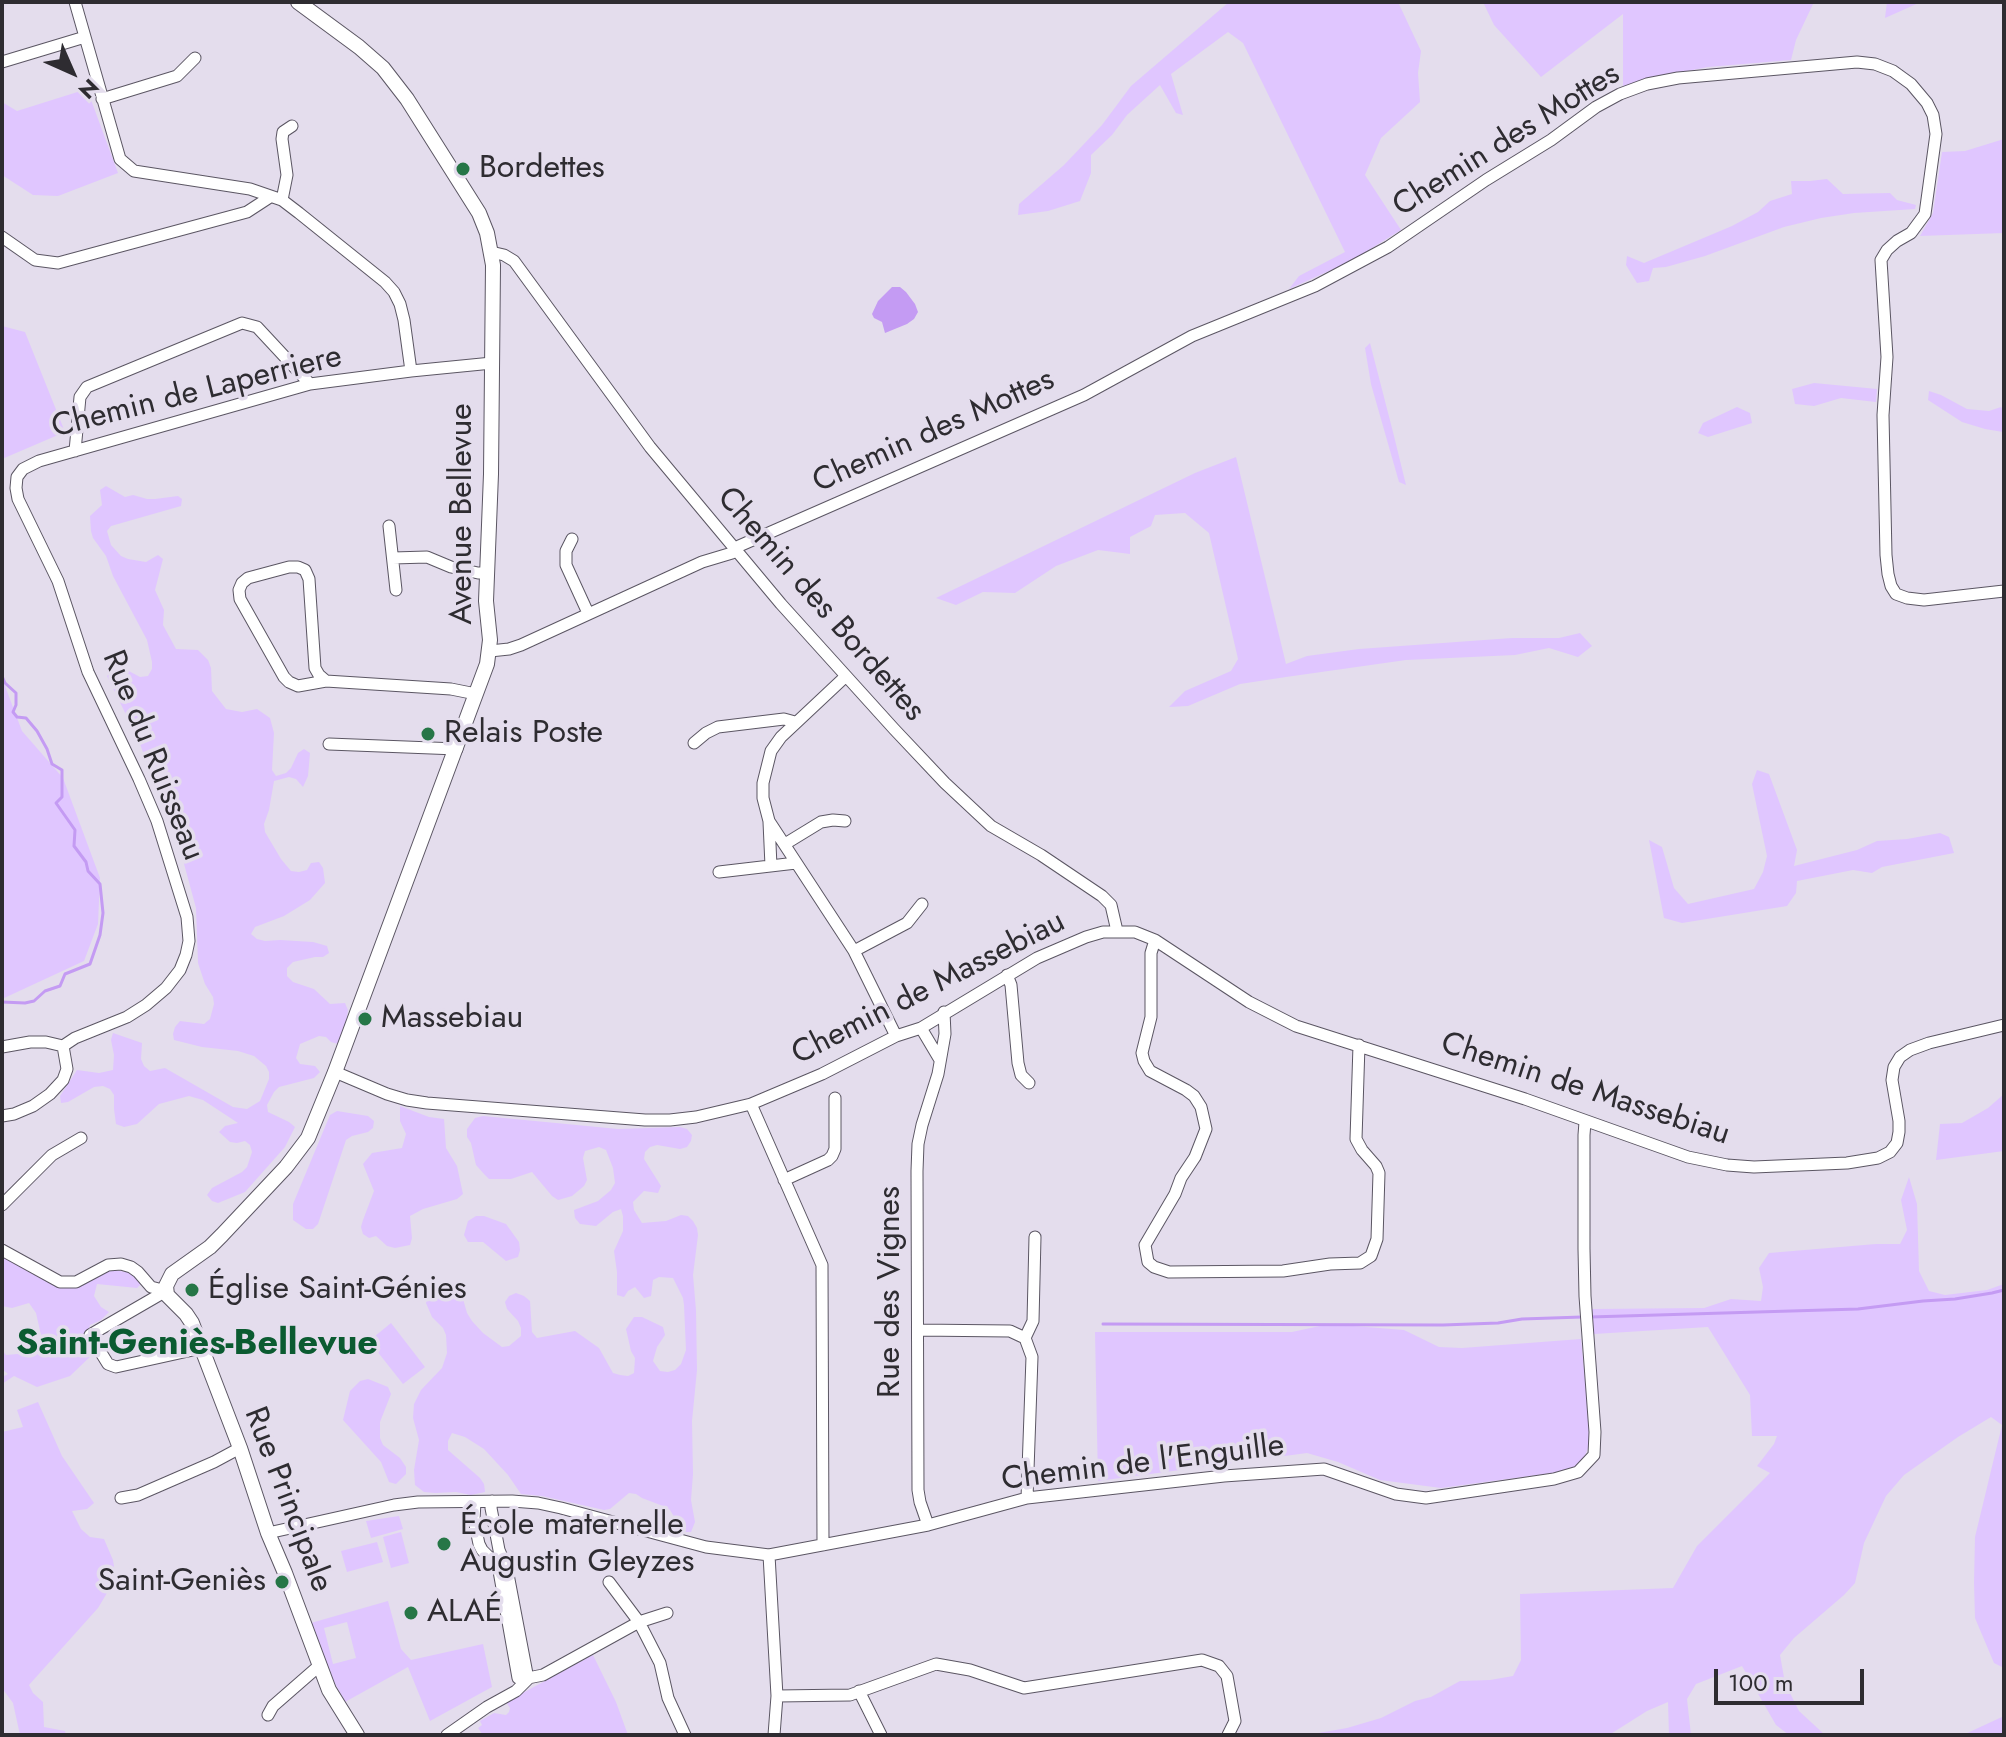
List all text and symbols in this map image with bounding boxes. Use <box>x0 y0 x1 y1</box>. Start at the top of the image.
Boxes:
north arrow <box>32 32 112 112</box>
street label: Chemin des Mottes <box>1386 56 1628 226</box>
text: N <box>71 71 106 106</box>
place label: Bordettes <box>479 150 605 188</box>
marker: Bordettes <box>454 160 472 178</box>
street label: Chemin de Laperriere <box>48 338 346 448</box>
street label: Chemin des Mottes <box>807 362 1061 502</box>
street label: Avenue Bellevue <box>444 403 482 625</box>
street label: Chemin des Bordettes <box>708 480 932 730</box>
street label: Rue du Ruisseau <box>92 645 212 867</box>
place label: Relais Poste <box>444 715 603 753</box>
marker: Relais Poste <box>419 725 437 743</box>
street label: Chemin de Massebiau <box>786 903 1072 1075</box>
place label: Massebiau <box>381 1000 523 1038</box>
marker: Massebiau <box>356 1010 374 1028</box>
street label: Chemin de Massebiau <box>1436 1025 1734 1155</box>
street label: Rue des Vignes <box>872 1186 910 1398</box>
place label: Église Saint-Génies <box>208 1271 467 1309</box>
marker: Église Saint-Génies <box>183 1281 201 1299</box>
district label: Saint-Geniès-Bellevue <box>16 1323 378 1367</box>
street label: Rue Principale <box>234 1402 340 1598</box>
street label: Chemin de l'Enguille <box>999 1428 1287 1500</box>
place label: École maternelle Augustin Gleyzes <box>460 1507 694 1582</box>
marker: École maternelle Augustin Gleyzes <box>435 1535 453 1553</box>
place label: Saint-Geniès <box>98 1563 266 1601</box>
marker: Saint-Geniès <box>273 1573 291 1591</box>
place label: ALAÉ <box>427 1594 502 1632</box>
marker: ALAÉ <box>402 1604 420 1622</box>
scale bar <box>1718 1653 1868 1703</box>
text: 100 m <box>1728 1665 1794 1700</box>

